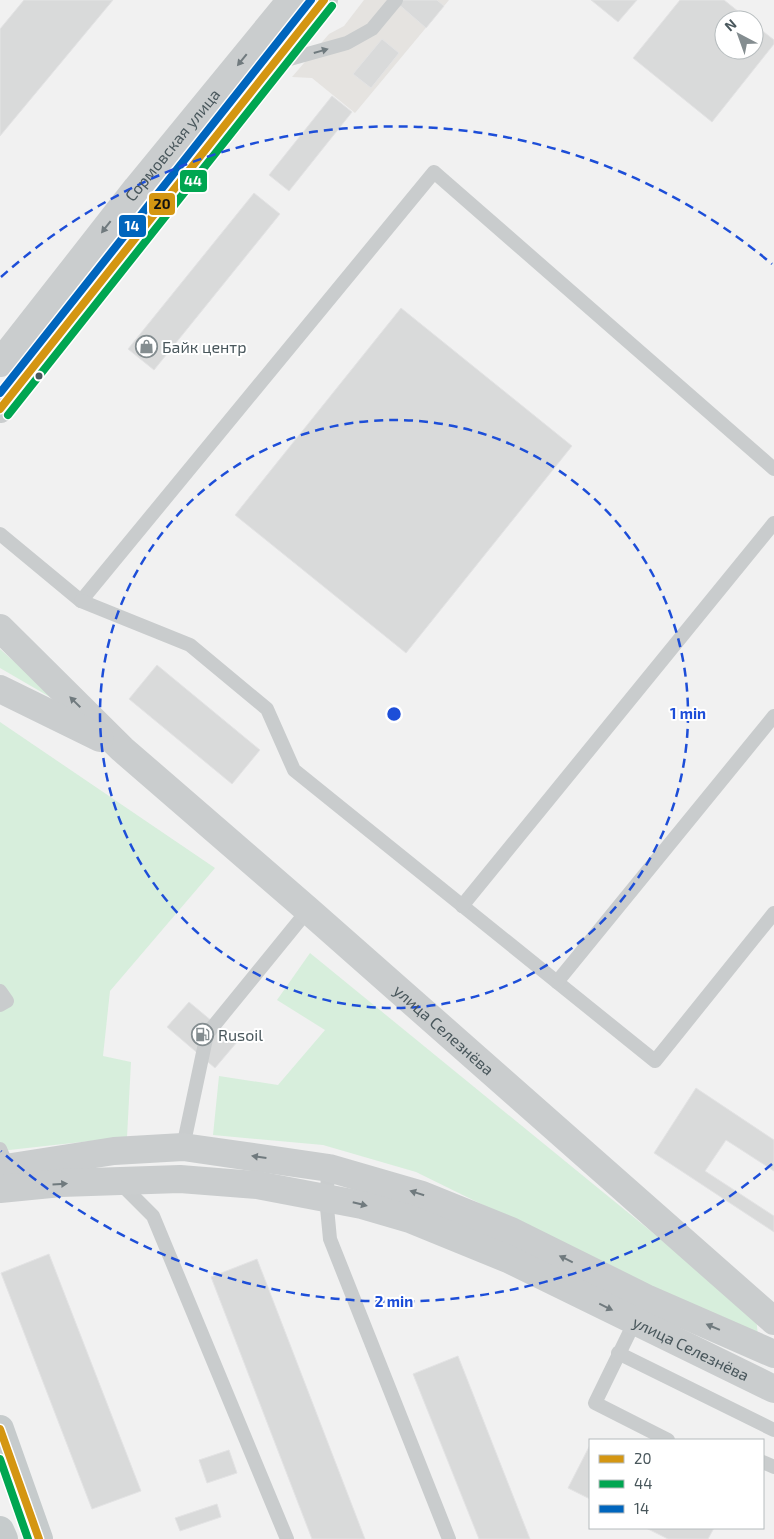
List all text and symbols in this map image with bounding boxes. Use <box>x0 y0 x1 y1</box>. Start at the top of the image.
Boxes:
north arrow <box>714 10 764 60</box>
text: N <box>721 15 740 35</box>
one-way arrow <box>314 46 329 54</box>
one-way arrow <box>237 53 248 66</box>
street label: Сормовская улица <box>120 84 224 205</box>
line badge: 44 <box>179 169 208 193</box>
text: 44 <box>184 172 202 189</box>
line badge: 20 <box>148 192 176 216</box>
text: 20 <box>154 195 171 212</box>
line badge: 14 <box>118 214 147 238</box>
text: 14 <box>125 217 140 234</box>
one-way arrow <box>101 220 112 233</box>
shop icon: Байк центр <box>134 335 158 359</box>
place label: Байк центр <box>162 337 247 356</box>
unlabelled marker <box>34 371 44 381</box>
one-way arrow <box>69 697 81 709</box>
text: 1 min <box>670 704 706 722</box>
centre of rings <box>385 705 403 723</box>
street label: улица Селезнёва <box>390 980 498 1079</box>
fuel station icon: Rusoil <box>190 1023 214 1047</box>
place label: Rusoil <box>218 1025 263 1044</box>
one-way arrow <box>251 1153 267 1161</box>
one-way arrow <box>52 1179 68 1187</box>
one-way arrow <box>410 1189 425 1197</box>
one-way arrow <box>353 1200 368 1208</box>
one-way arrow <box>559 1254 573 1262</box>
text: 2 min <box>375 1292 413 1310</box>
one-way arrow <box>599 1303 613 1311</box>
street label: улица Селезнёва <box>629 1312 753 1384</box>
one-way arrow <box>706 1323 720 1331</box>
legend <box>589 1439 764 1529</box>
text: 20 <box>634 1449 651 1467</box>
text: 44 <box>634 1474 652 1492</box>
text: 14 <box>634 1499 649 1517</box>

